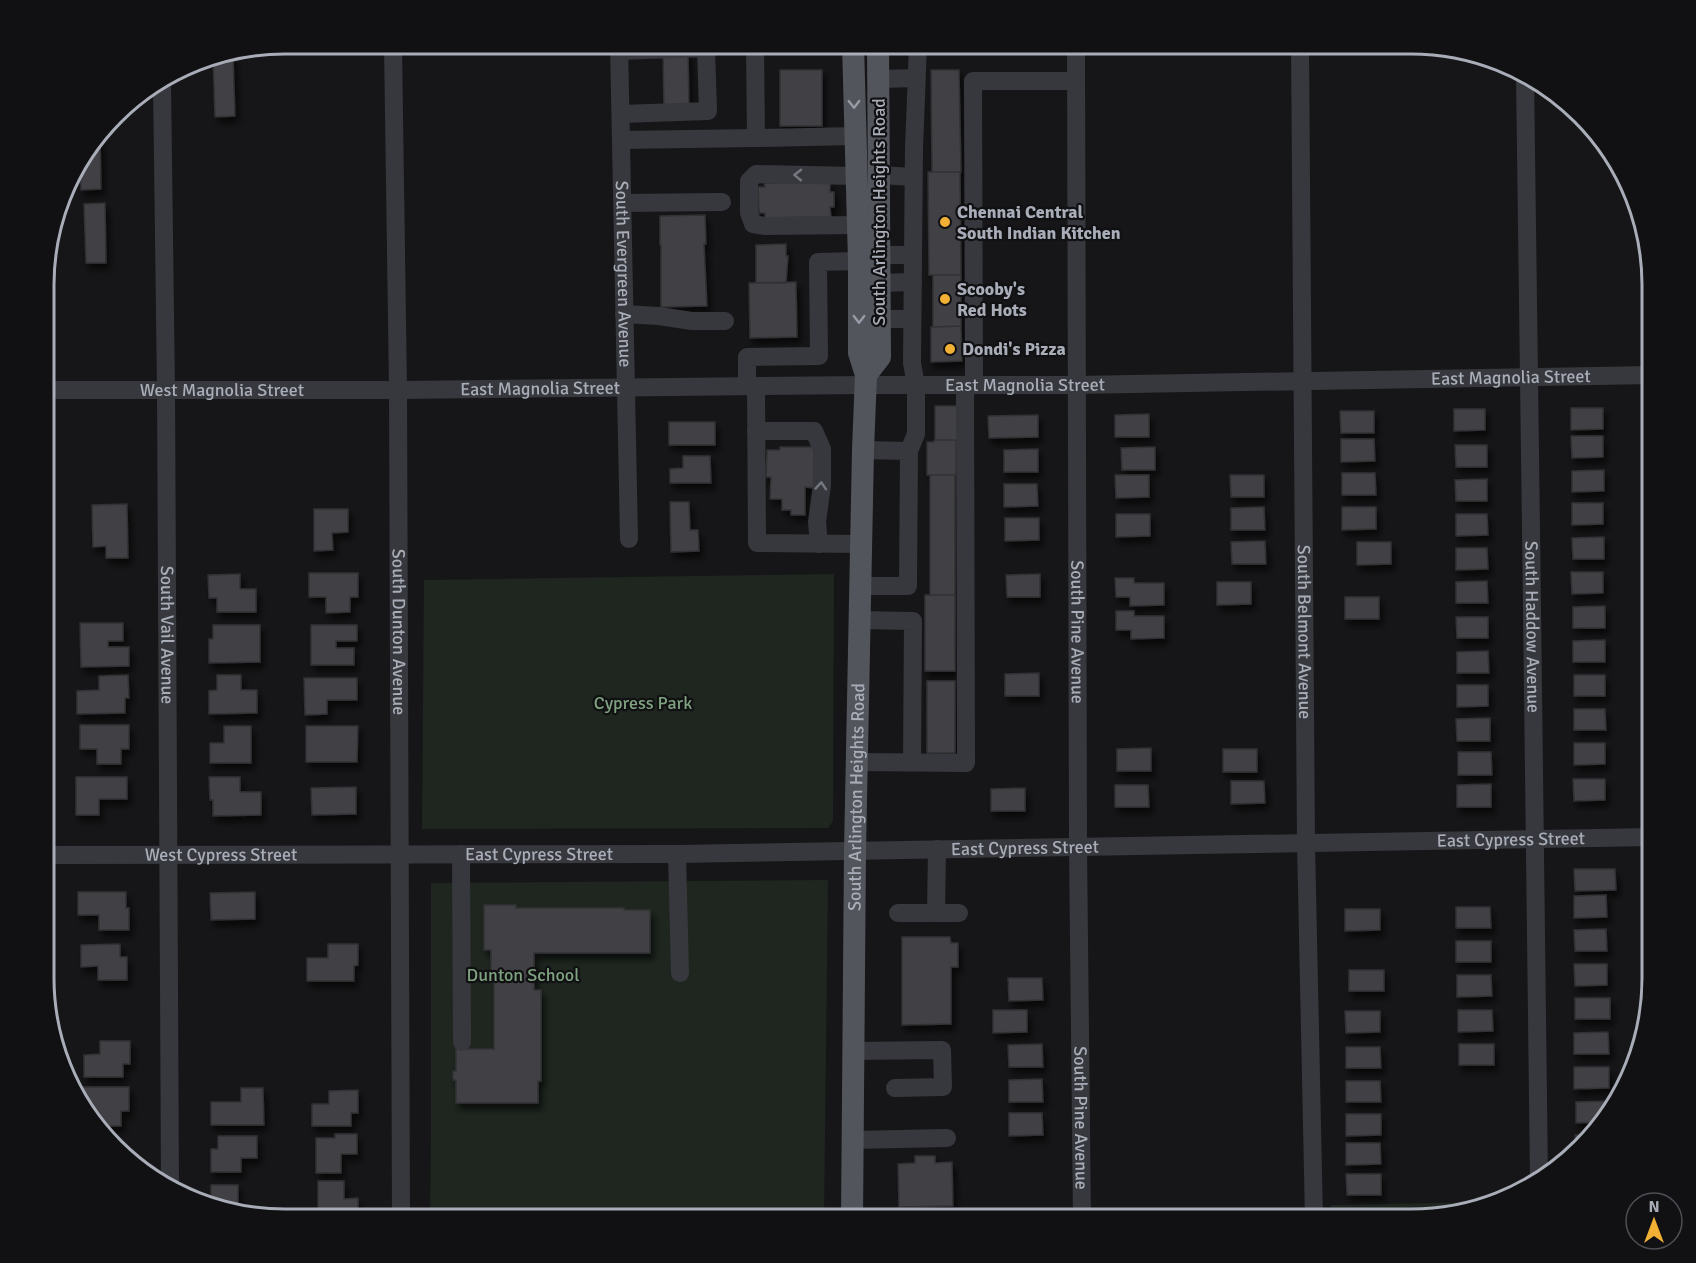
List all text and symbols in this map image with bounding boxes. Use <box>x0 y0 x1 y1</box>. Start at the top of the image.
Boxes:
street label: South Arlington Heights Road <box>868 98 890 326</box>
one-way arrow <box>848 100 860 109</box>
one-way arrow <box>793 169 802 181</box>
street label: South Evergreen Avenue <box>611 180 637 367</box>
place label: Chennai Central South Indian Kitchen <box>957 201 1121 244</box>
marker: Chennai Central South Indian Kitchen <box>938 215 952 229</box>
place label: Scooby's Red Hots <box>957 278 1027 321</box>
marker: Scooby's Red Hots <box>938 292 952 306</box>
one-way arrow <box>853 314 865 323</box>
place label: Dondi's Pizza <box>962 338 1066 360</box>
marker: Dondi's Pizza <box>943 342 957 356</box>
street label: East Magnolia Street <box>1431 365 1591 390</box>
street label: East Magnolia Street <box>945 373 1105 396</box>
street label: East Magnolia Street <box>460 377 620 400</box>
street label: West Magnolia Street <box>140 379 304 401</box>
one-way arrow <box>814 481 827 490</box>
street label: South Haddow Avenue <box>1520 541 1545 713</box>
street label: South Belmont Avenue <box>1293 545 1316 719</box>
street label: South Dunton Avenue <box>388 549 410 715</box>
street label: South Pine Avenue <box>1066 560 1089 704</box>
street label: South Vail Avenue <box>156 566 179 704</box>
street label: South Arlington Heights Road <box>844 683 869 911</box>
park label: Cypress Park <box>594 692 692 714</box>
street label: East Cypress Street <box>1437 827 1585 852</box>
street label: East Cypress Street <box>951 836 1099 860</box>
street label: East Cypress Street <box>465 843 613 865</box>
street label: West Cypress Street <box>145 844 297 866</box>
park label: Dunton School <box>467 964 579 986</box>
street label: South Pine Avenue <box>1069 1046 1093 1190</box>
north arrow <box>1624 1191 1684 1251</box>
text: N <box>1648 1197 1660 1217</box>

